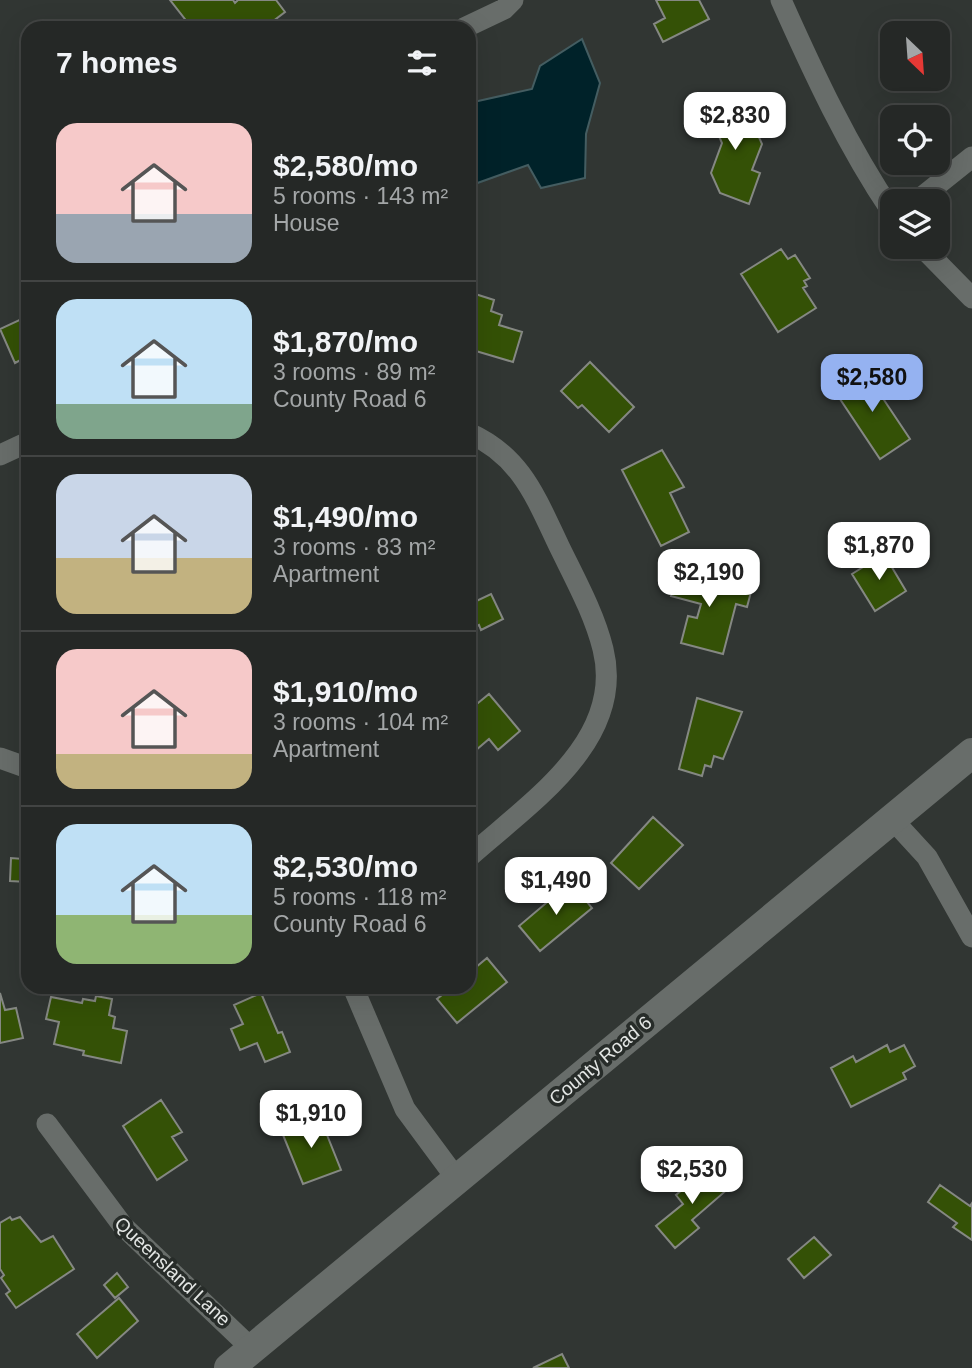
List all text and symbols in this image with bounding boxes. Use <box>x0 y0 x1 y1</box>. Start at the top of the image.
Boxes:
north arrow <box>880 21 950 91</box>
map controls <box>880 21 950 259</box>
icon: filters <box>403 44 441 82</box>
text: 7 homes <box>56 46 178 79</box>
pin: $2,830 <box>678 92 792 152</box>
text: $2,830 <box>700 102 770 128</box>
button: locate <box>880 105 950 175</box>
text: $2,580/mo <box>273 149 418 182</box>
icon: home <box>112 151 196 235</box>
text: 5 rooms · 143 m² <box>273 183 448 209</box>
button: layers <box>880 189 950 259</box>
text: House <box>273 210 339 236</box>
text: $1,870/mo <box>273 325 418 358</box>
icon: home <box>112 327 196 411</box>
pin: $2,580 <box>815 354 929 414</box>
text: 3 rooms · 89 m² <box>273 359 435 385</box>
text: $2,580 <box>837 364 907 390</box>
text: County Road 6 <box>273 386 426 412</box>
text: $1,490/mo <box>273 500 418 533</box>
icon: home <box>112 502 196 586</box>
pin: $1,870 <box>822 522 936 582</box>
text: $1,870 <box>844 532 914 558</box>
text: 3 rooms · 83 m² <box>273 534 435 560</box>
pin: $2,190 <box>652 550 766 609</box>
text: $2,190 <box>674 559 744 585</box>
text: Apartment <box>273 561 379 587</box>
text: $1,910/mo <box>273 675 418 708</box>
icon: home <box>112 677 196 761</box>
text: 3 rooms · 104 m² <box>273 709 448 735</box>
text: Apartment <box>273 736 379 762</box>
text: $2,530/mo <box>273 850 418 883</box>
icon: home <box>112 852 196 936</box>
pin: $1,490 <box>499 858 613 917</box>
text: $1,490 <box>521 867 591 893</box>
text: 5 rooms · 118 m² <box>273 884 446 910</box>
text: County Road 6 <box>273 911 426 937</box>
street label: County Road 6 <box>545 1012 656 1109</box>
pin: $1,910 <box>254 1090 368 1150</box>
text: $1,910 <box>276 1100 346 1126</box>
pin: $2,530 <box>635 1146 749 1206</box>
text: $2,530 <box>657 1156 727 1182</box>
street label: Queensland Lane <box>111 1213 235 1330</box>

